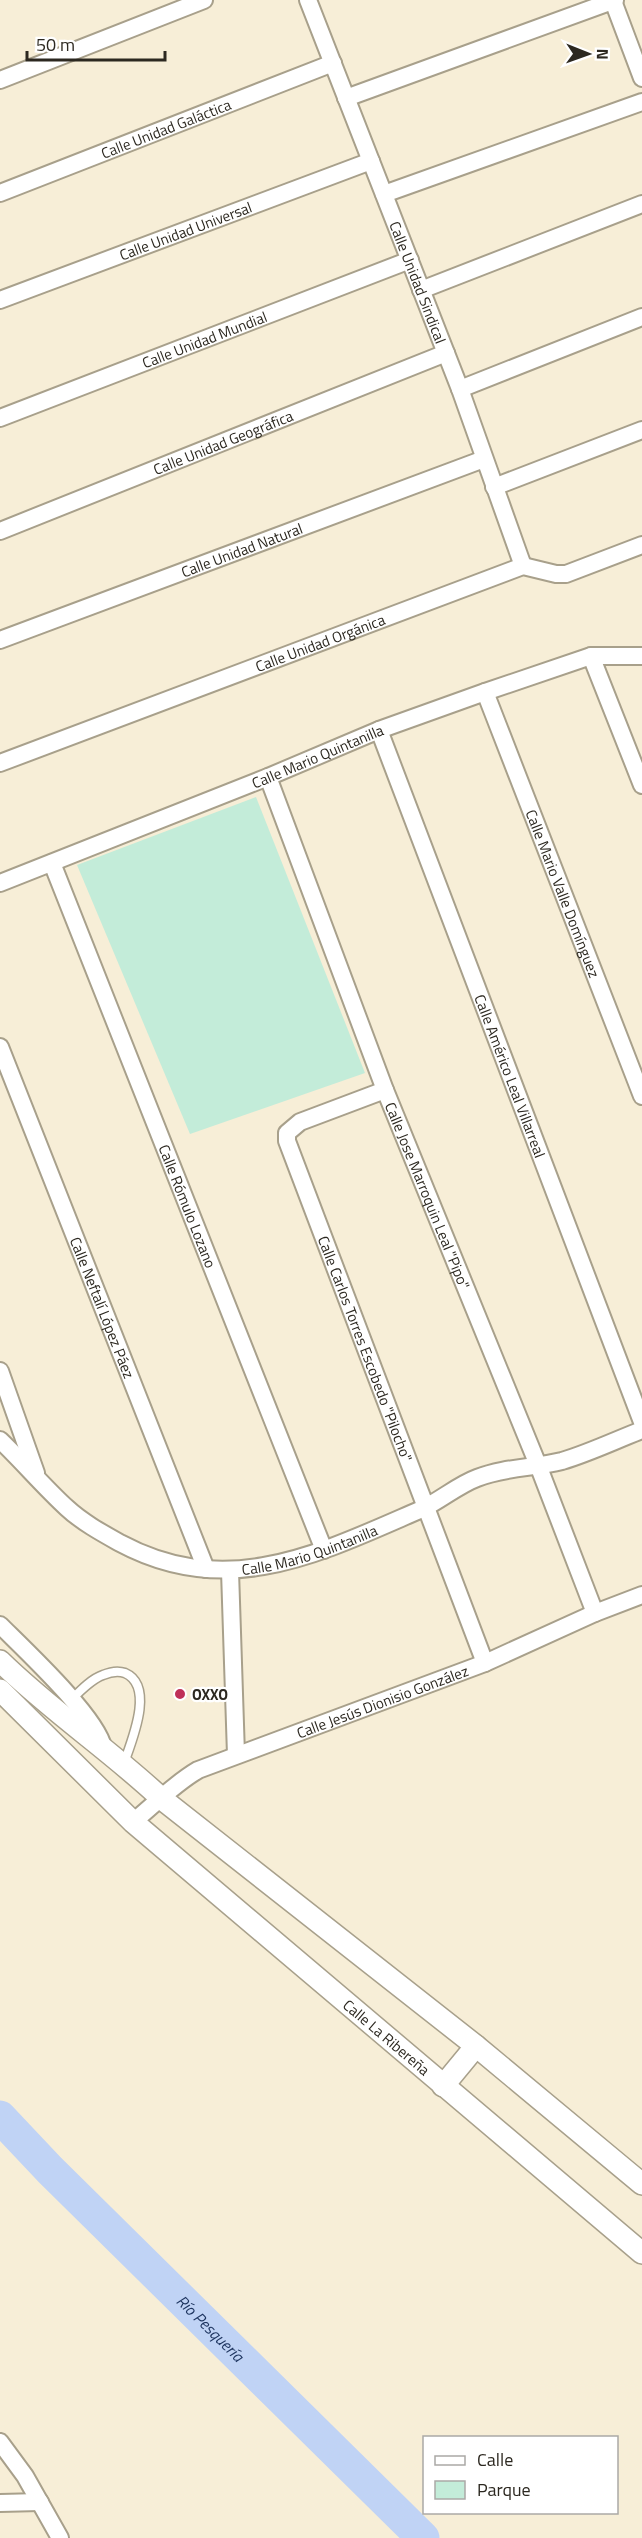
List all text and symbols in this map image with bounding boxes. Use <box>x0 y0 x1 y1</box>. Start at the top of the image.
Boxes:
scale bar <box>27 24 165 62</box>
north arrow <box>558 24 618 84</box>
text: 50 m <box>36 31 75 58</box>
text: N <box>591 49 615 60</box>
street label: Calle Unidad Galáctica <box>97 92 235 164</box>
street label: Calle Unidad Universal <box>116 195 255 266</box>
street label: Calle Unidad Sindical <box>384 218 453 347</box>
street label: Calle Unidad Mundial <box>139 305 270 374</box>
street label: Calle Unidad Geográfica <box>150 404 297 480</box>
street label: Calle Unidad Natural <box>178 516 306 583</box>
street label: Calle Unidad Orgánica <box>252 607 389 677</box>
street label: Calle Mario Quintanilla <box>248 718 387 794</box>
street label: Calle Mario Valle Domínguez <box>520 806 606 981</box>
street label: Calle Américo Leal Villarreal <box>469 991 552 1161</box>
street label: Calle Jose Marroquin Leal "Pipo" <box>380 1098 477 1293</box>
street label: Calle Rómulo Lozano <box>153 1141 223 1271</box>
street label: Calle Carlos Torres Escobedo "Pilocho" <box>312 1232 419 1465</box>
street label: Calle Neftalí López Páez <box>64 1233 141 1382</box>
street label: Calle Mario Quintanilla <box>241 1518 381 1580</box>
street label: Calle Jesús Dionisio González <box>293 1659 472 1744</box>
place label: OXXO <box>192 1683 228 1706</box>
marker: OXXO <box>173 1687 187 1701</box>
street label: Calle La Ribereña <box>338 1993 436 2081</box>
water label: Río Pesquería <box>171 2289 250 2368</box>
legend <box>423 2436 618 2514</box>
text: Calle <box>477 2446 513 2473</box>
text: Parque <box>477 2476 531 2503</box>

